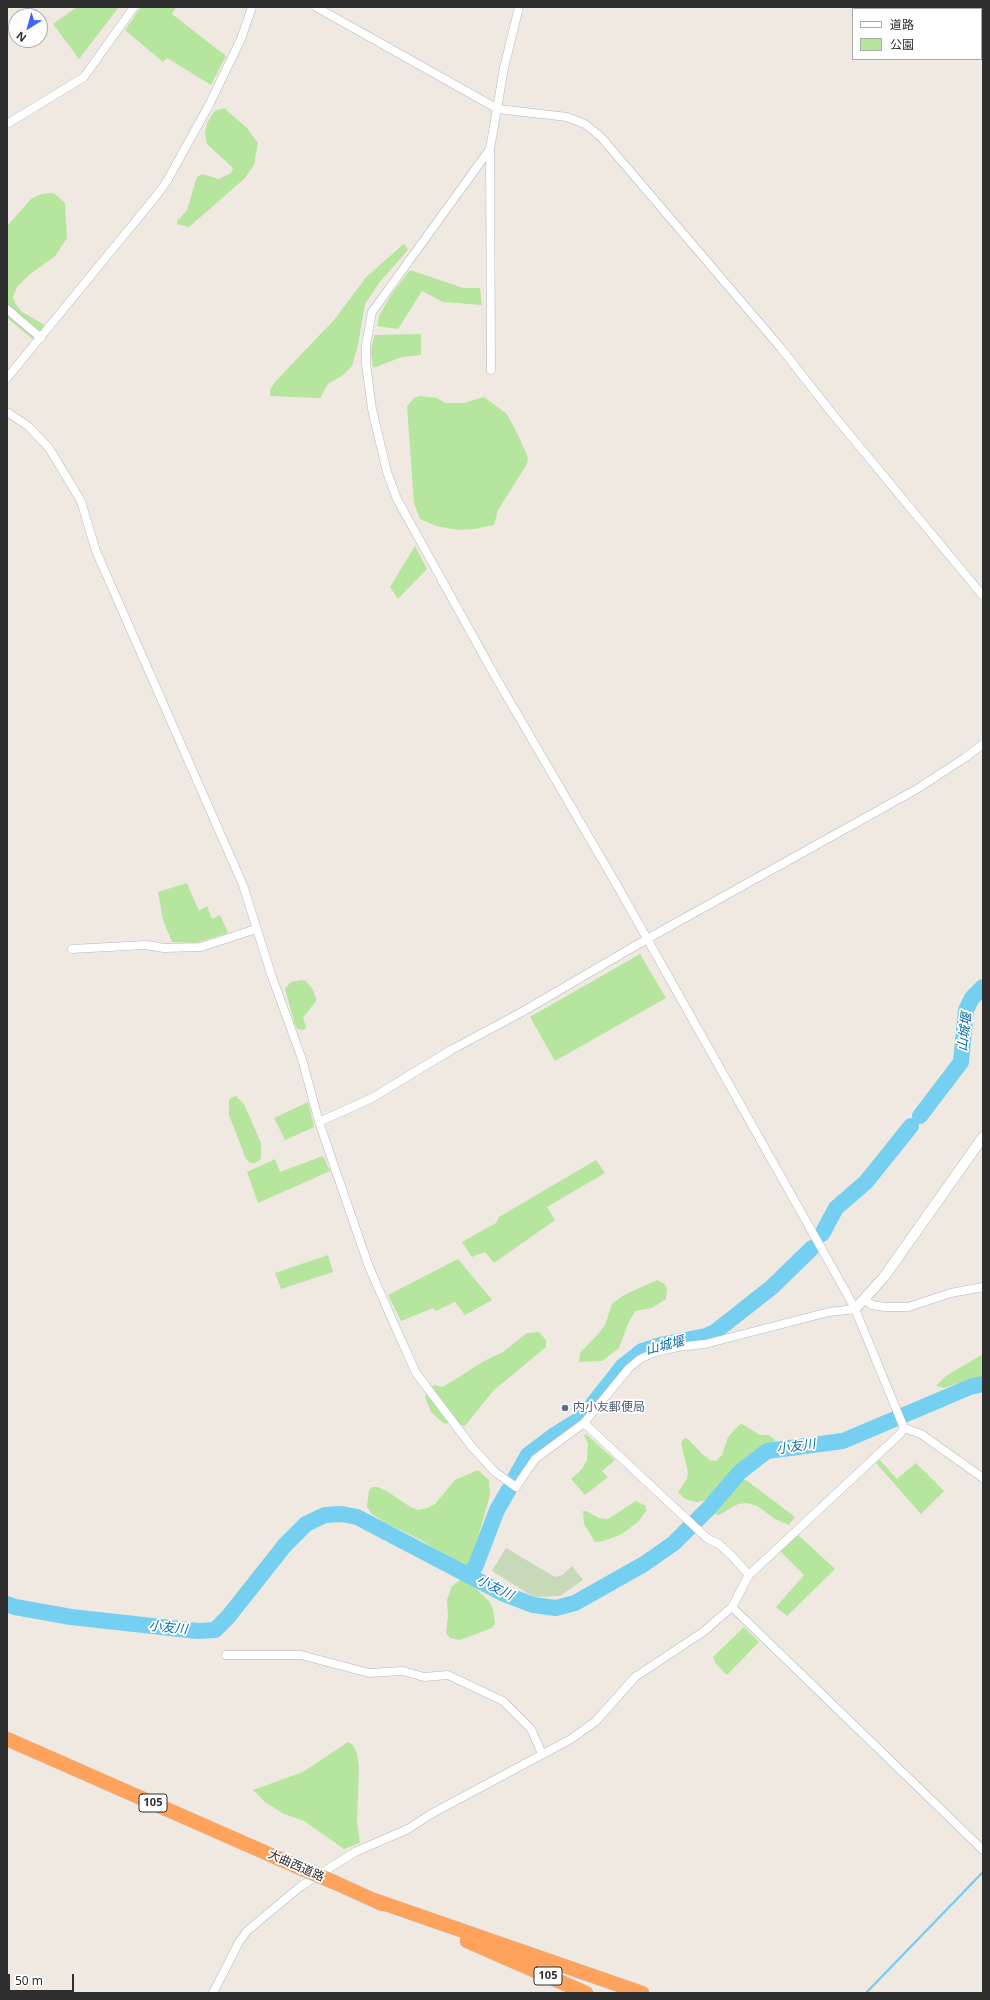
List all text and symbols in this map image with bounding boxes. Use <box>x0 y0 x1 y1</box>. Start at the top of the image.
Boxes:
north arrow <box>8 8 48 48</box>
legend <box>852 8 982 60</box>
text: 道路 <box>890 16 914 33</box>
text: N <box>13 29 29 46</box>
text: 公園 <box>890 36 914 53</box>
water label: 山城堰 <box>955 1012 975 1052</box>
water label: 山城堰 <box>644 1333 686 1359</box>
place label: 内小友郵便局 <box>573 1401 645 1415</box>
marker: 内小友郵便局 <box>560 1403 570 1413</box>
water label: 小友川 <box>776 1437 816 1457</box>
water label: 小友川 <box>474 1572 516 1604</box>
water label: 小友川 <box>148 1618 188 1638</box>
road number: 105 <box>139 1794 167 1812</box>
street label: 大曲西道路 <box>266 1847 326 1885</box>
scale bar <box>10 1966 76 1992</box>
road number: 105 <box>534 1967 562 1985</box>
text: 50 m <box>15 1972 43 1989</box>

